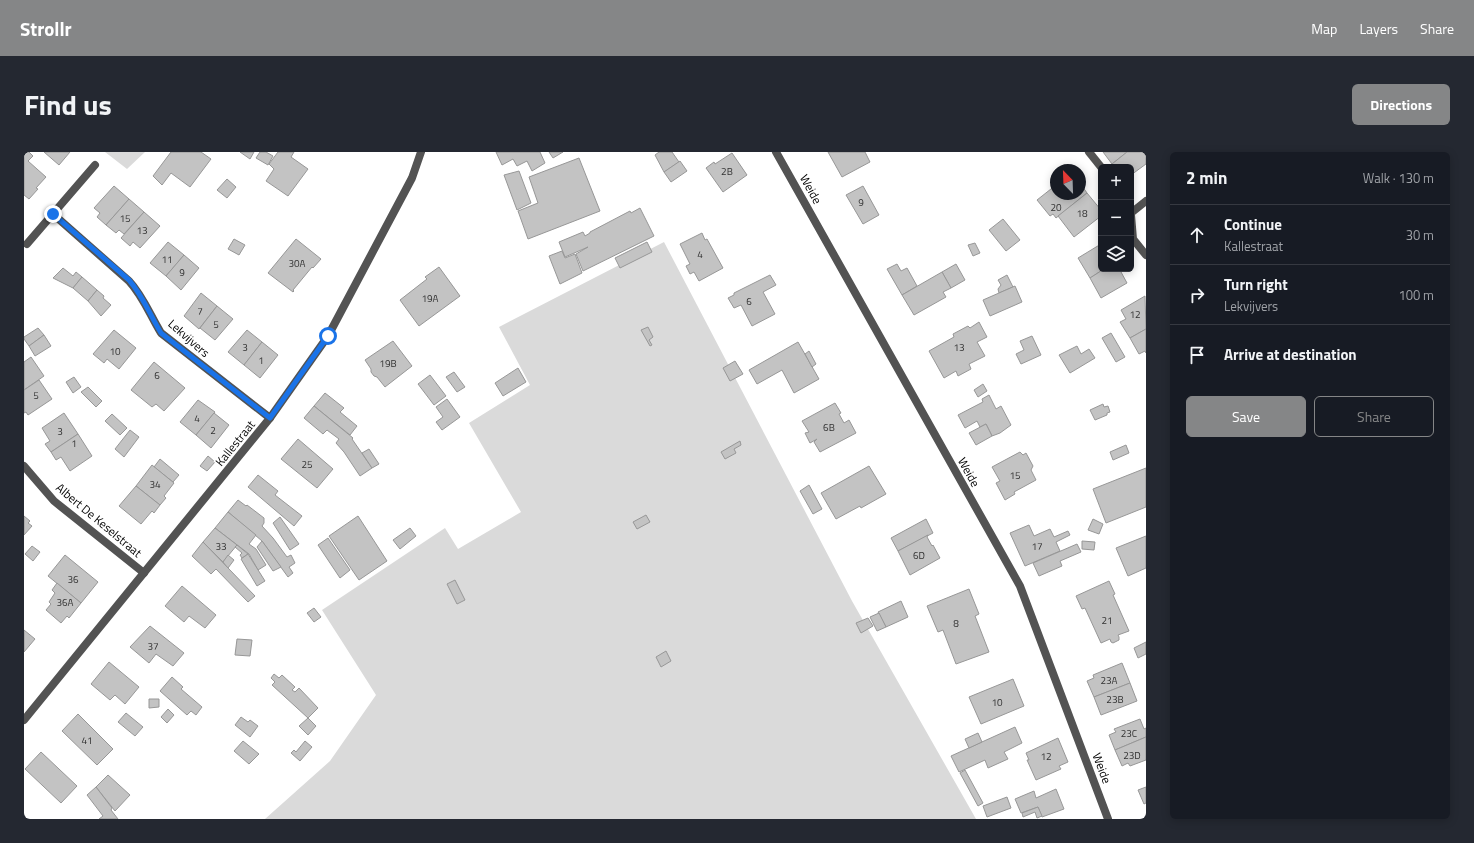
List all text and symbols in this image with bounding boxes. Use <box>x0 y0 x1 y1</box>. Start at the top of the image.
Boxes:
text: Strollr <box>20 14 72 43</box>
text: Map <box>1311 18 1337 39</box>
text: Layers <box>1359 18 1398 39</box>
text: Share <box>1420 18 1454 39</box>
text: Find us <box>24 83 112 126</box>
button: Directions <box>1352 84 1450 125</box>
house number: 2B <box>721 164 733 179</box>
north arrow <box>1050 164 1086 200</box>
map controls <box>1098 164 1134 272</box>
button: + <box>1098 164 1134 200</box>
text: 2 min <box>1186 165 1227 191</box>
text: Walk · 130 m <box>1363 168 1434 188</box>
street label: Weide <box>795 171 827 207</box>
house number: 9 <box>858 195 864 210</box>
house number: 20 <box>1050 200 1062 215</box>
button: − <box>1098 200 1134 236</box>
route end <box>44 205 62 223</box>
house number: 18 <box>1076 206 1088 221</box>
house number: 15 <box>119 211 131 226</box>
text: Continue <box>1224 213 1282 236</box>
house number: 13 <box>136 223 148 238</box>
icon: ahead <box>1186 224 1208 246</box>
text: 30 m <box>1406 225 1434 245</box>
button: layers <box>1098 236 1134 272</box>
text: Kallestraat <box>1224 236 1283 256</box>
house number: 4 <box>697 247 703 262</box>
house number: 11 <box>161 252 173 267</box>
house number: 30A <box>288 256 306 271</box>
house number: 9 <box>179 265 185 280</box>
text: Turn right <box>1224 273 1288 296</box>
icon: right <box>1186 284 1208 306</box>
text: 100 m <box>1398 285 1434 305</box>
house number: 19A <box>421 291 439 306</box>
house number: 6 <box>746 294 752 309</box>
text: Lekvijvers <box>1224 296 1278 316</box>
house number: 7 <box>197 304 203 319</box>
house number: 12 <box>1129 307 1141 322</box>
street label: Lekvijvers <box>164 314 214 362</box>
house number: 5 <box>213 317 219 332</box>
route start <box>319 327 337 345</box>
house number: 3 <box>242 340 248 355</box>
house number: 13 <box>953 340 965 355</box>
text: Arrive at destination <box>1224 343 1357 366</box>
house number: 10 <box>109 344 121 359</box>
icon: arrive <box>1186 344 1208 366</box>
house number: 1 <box>258 353 264 368</box>
house number: 19B <box>379 356 397 371</box>
house number: 6 <box>154 368 160 383</box>
house number: 5 <box>33 388 39 403</box>
button: Save <box>1186 396 1306 437</box>
button: Share <box>1314 396 1434 437</box>
house number: 4 <box>194 411 200 426</box>
street label: Kallestraat <box>210 415 260 470</box>
house number: 6B <box>823 420 835 435</box>
house number: 2 <box>210 423 216 438</box>
house number: 3 <box>57 424 63 439</box>
house number: 1 <box>71 436 77 451</box>
street label: Weide <box>953 454 985 490</box>
house number: 25 <box>301 457 313 472</box>
house number: 15 <box>1009 468 1021 483</box>
house number: 34 <box>149 477 161 492</box>
street label: Albert De Keselstraat <box>52 478 147 562</box>
house number: 33 <box>215 539 227 554</box>
house number: 17 <box>1031 539 1043 554</box>
house number: 6D <box>913 548 925 563</box>
house number: 36 <box>67 572 79 587</box>
house number: 36A <box>56 595 74 610</box>
house number: 21 <box>1101 613 1113 628</box>
house number: 8 <box>953 616 959 631</box>
house number: 37 <box>147 639 159 654</box>
house number: 23A <box>1100 673 1118 688</box>
house number: 23B <box>1106 692 1124 707</box>
house number: 10 <box>991 695 1003 710</box>
house number: 23C <box>1121 726 1138 741</box>
house number: 41 <box>81 733 93 748</box>
house number: 23D <box>1123 748 1141 763</box>
house number: 12 <box>1040 749 1052 764</box>
street label: Weide <box>1087 750 1117 786</box>

